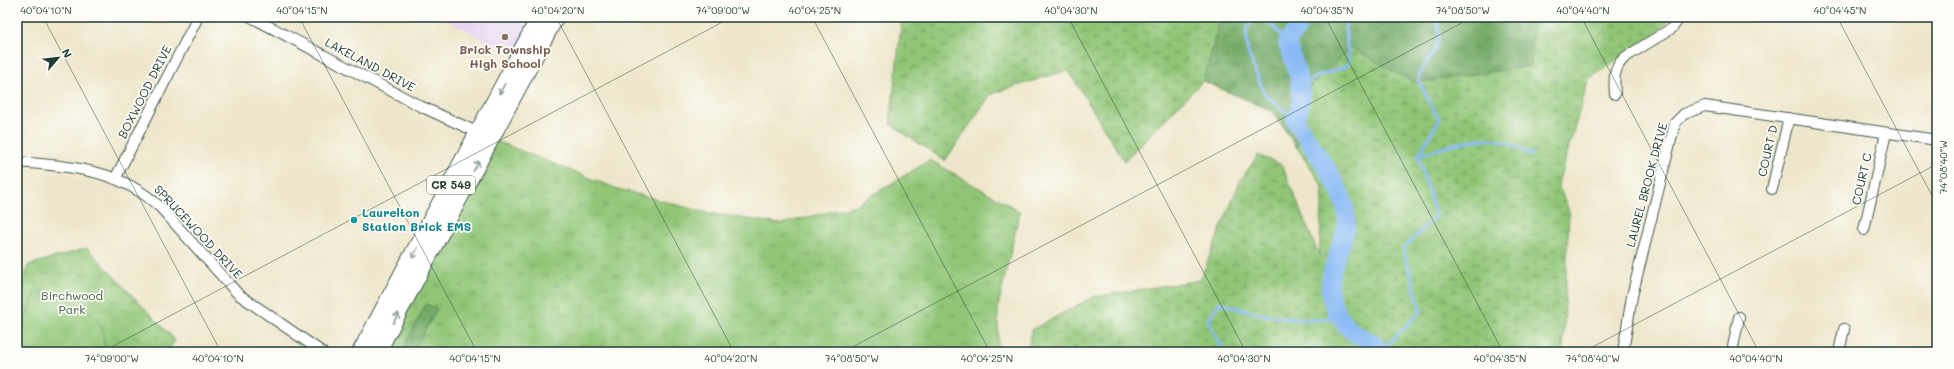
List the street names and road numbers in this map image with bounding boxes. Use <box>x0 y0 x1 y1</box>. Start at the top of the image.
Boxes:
street label: LAKELAND DRIVE <box>323 34 419 95</box>
street label: BOXWOOD DRIVE <box>114 42 175 141</box>
street label: LAUREL BROOK DRIVE <box>1622 121 1670 249</box>
street label: COURT D <box>1753 123 1781 178</box>
street label: COURT C <box>1847 151 1875 206</box>
road number: CR 549 <box>427 176 475 194</box>
street label: SPRUCEWOOD DRIVE <box>151 181 246 282</box>

